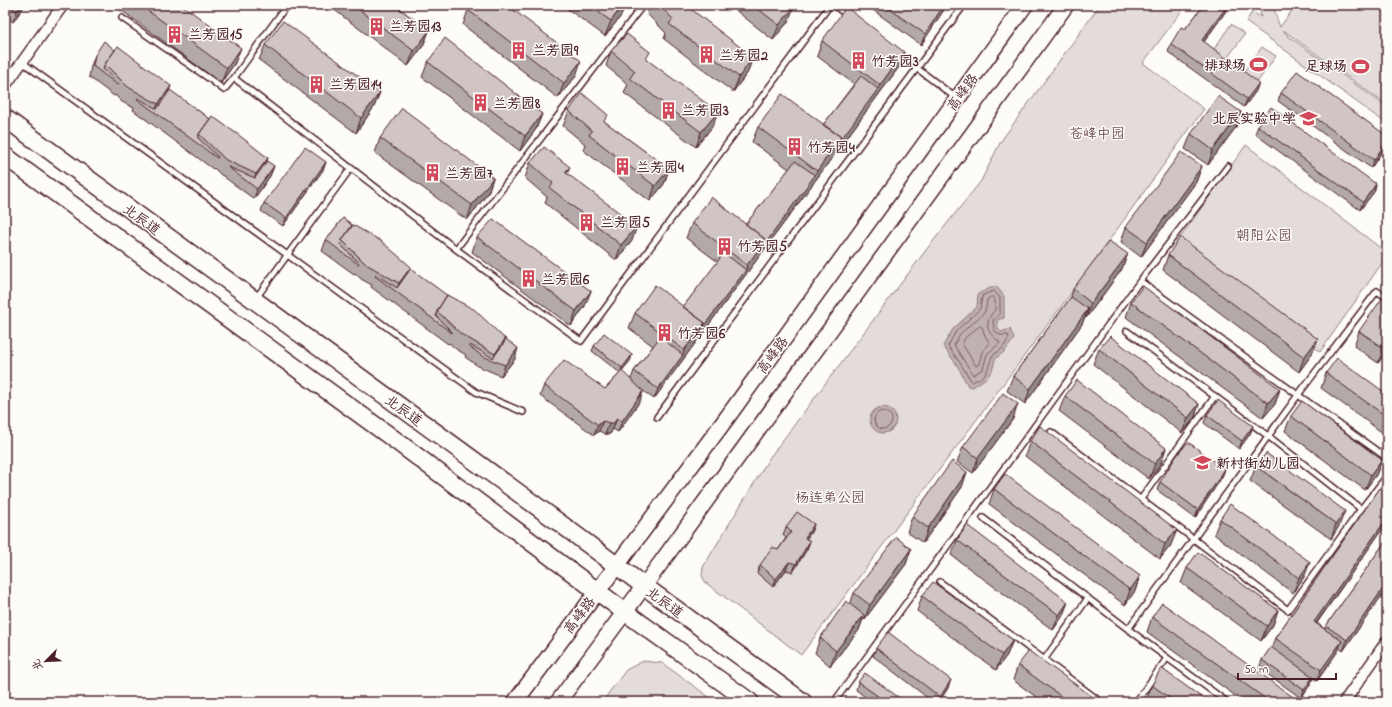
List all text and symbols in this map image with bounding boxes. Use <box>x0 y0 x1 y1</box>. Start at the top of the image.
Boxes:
building icon: 兰芳园13 <box>366 16 386 36</box>
place label: 兰芳园13 <box>389 17 441 38</box>
building icon: 兰芳园15 <box>165 24 185 44</box>
place label: 兰芳园15 <box>188 25 242 46</box>
building icon: 兰芳园9 <box>509 40 529 60</box>
place label: 兰芳园9 <box>532 41 579 62</box>
building icon: 兰芳园2 <box>696 45 716 65</box>
place label: 兰芳园2 <box>719 46 768 67</box>
building icon: 竹芳园3 <box>848 51 868 71</box>
place label: 竹芳园3 <box>871 52 919 73</box>
sports icon: 排球场 <box>1249 55 1269 75</box>
place label: 排球场 <box>1204 56 1246 77</box>
sports icon: 足球场 <box>1350 56 1370 76</box>
place label: 足球场 <box>1305 57 1347 78</box>
street label: 高峰路 <box>942 70 984 116</box>
building icon: 兰芳园14 <box>306 74 326 94</box>
place label: 兰芳园14 <box>329 75 381 96</box>
building icon: 兰芳园8 <box>470 93 490 113</box>
place label: 兰芳园8 <box>493 94 541 115</box>
building icon: 兰芳园3 <box>658 100 678 120</box>
place label: 兰芳园3 <box>681 101 729 122</box>
school or university icon: 北辰实验中学 <box>1299 108 1319 128</box>
place label: 北辰实验中学 <box>1212 109 1296 130</box>
park label: 苍峰中园 <box>1069 124 1125 145</box>
building icon: 竹芳园4 <box>784 137 804 157</box>
place label: 竹芳园4 <box>807 138 855 159</box>
building icon: 兰芳园4 <box>613 157 633 177</box>
place label: 兰芳园4 <box>636 158 684 179</box>
building icon: 兰芳园7 <box>422 163 442 183</box>
place label: 兰芳园7 <box>445 164 493 185</box>
street label: 北辰道 <box>118 199 164 241</box>
building icon: 兰芳园5 <box>577 212 597 232</box>
place label: 兰芳园5 <box>600 213 650 234</box>
park label: 朝阳公园 <box>1236 226 1292 247</box>
building icon: 竹芳园5 <box>714 236 734 256</box>
place label: 竹芳园5 <box>737 237 787 258</box>
building icon: 兰芳园6 <box>518 269 538 289</box>
place label: 兰芳园6 <box>541 270 590 291</box>
building icon: 竹芳园6 <box>654 323 674 343</box>
place label: 竹芳园6 <box>677 324 726 345</box>
street label: 高峰路 <box>752 333 794 379</box>
street label: 北辰道 <box>380 390 426 432</box>
school or university icon: 新村街幼儿园 <box>1193 453 1213 473</box>
place label: 新村街幼儿园 <box>1216 454 1300 475</box>
park label: 杨连弟公园 <box>795 488 865 509</box>
street label: 北辰道 <box>641 582 687 624</box>
street label: 高峰路 <box>559 593 601 639</box>
north arrow <box>26 641 66 681</box>
scale bar <box>1238 655 1336 681</box>
text: 北 <box>28 656 47 673</box>
text: 50 m <box>1244 661 1268 679</box>

